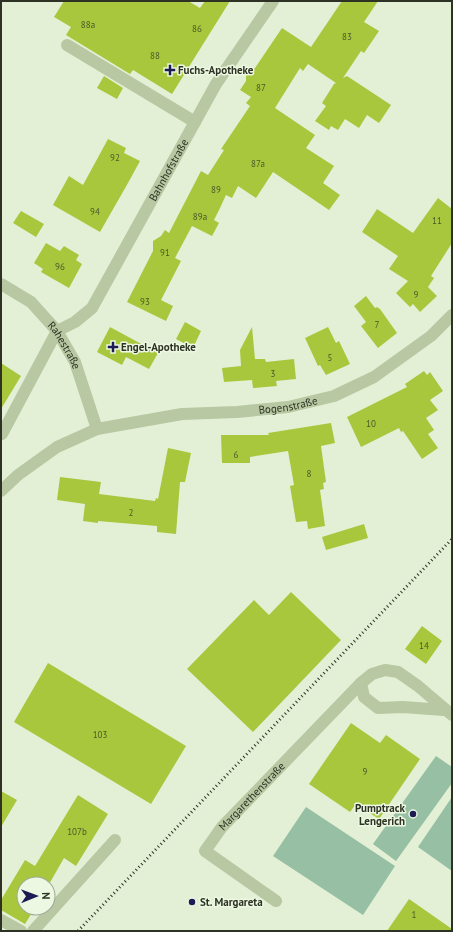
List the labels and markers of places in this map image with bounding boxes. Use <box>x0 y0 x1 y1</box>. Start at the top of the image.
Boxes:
place label: Fuchs-Apotheke <box>178 63 254 77</box>
marker: Fuchs-Apotheke <box>165 65 175 75</box>
place label: Engel-Apotheke <box>121 340 196 354</box>
marker: Engel-Apotheke <box>108 342 118 352</box>
place label: Pumptrack Lengerich <box>355 801 406 828</box>
marker: Pumptrack Lengerich <box>408 809 418 819</box>
place label: St. Margareta <box>200 895 263 909</box>
marker: St. Margareta <box>187 897 197 907</box>

